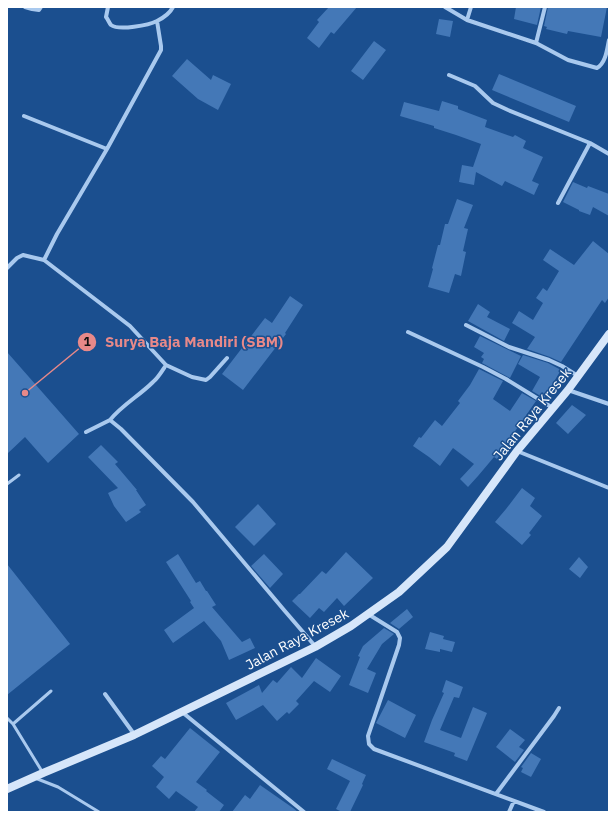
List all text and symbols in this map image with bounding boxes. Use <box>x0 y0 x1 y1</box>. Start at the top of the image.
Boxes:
callout: Surya Baja Mandiri (SBM) <box>77 328 291 355</box>
text: Surya Baja Mandiri (SBM) <box>105 332 283 351</box>
text: 1 <box>83 334 91 349</box>
street label: Jalan Raya Kresek <box>489 363 575 464</box>
street label: Jalan Raya Kresek <box>242 604 352 674</box>

